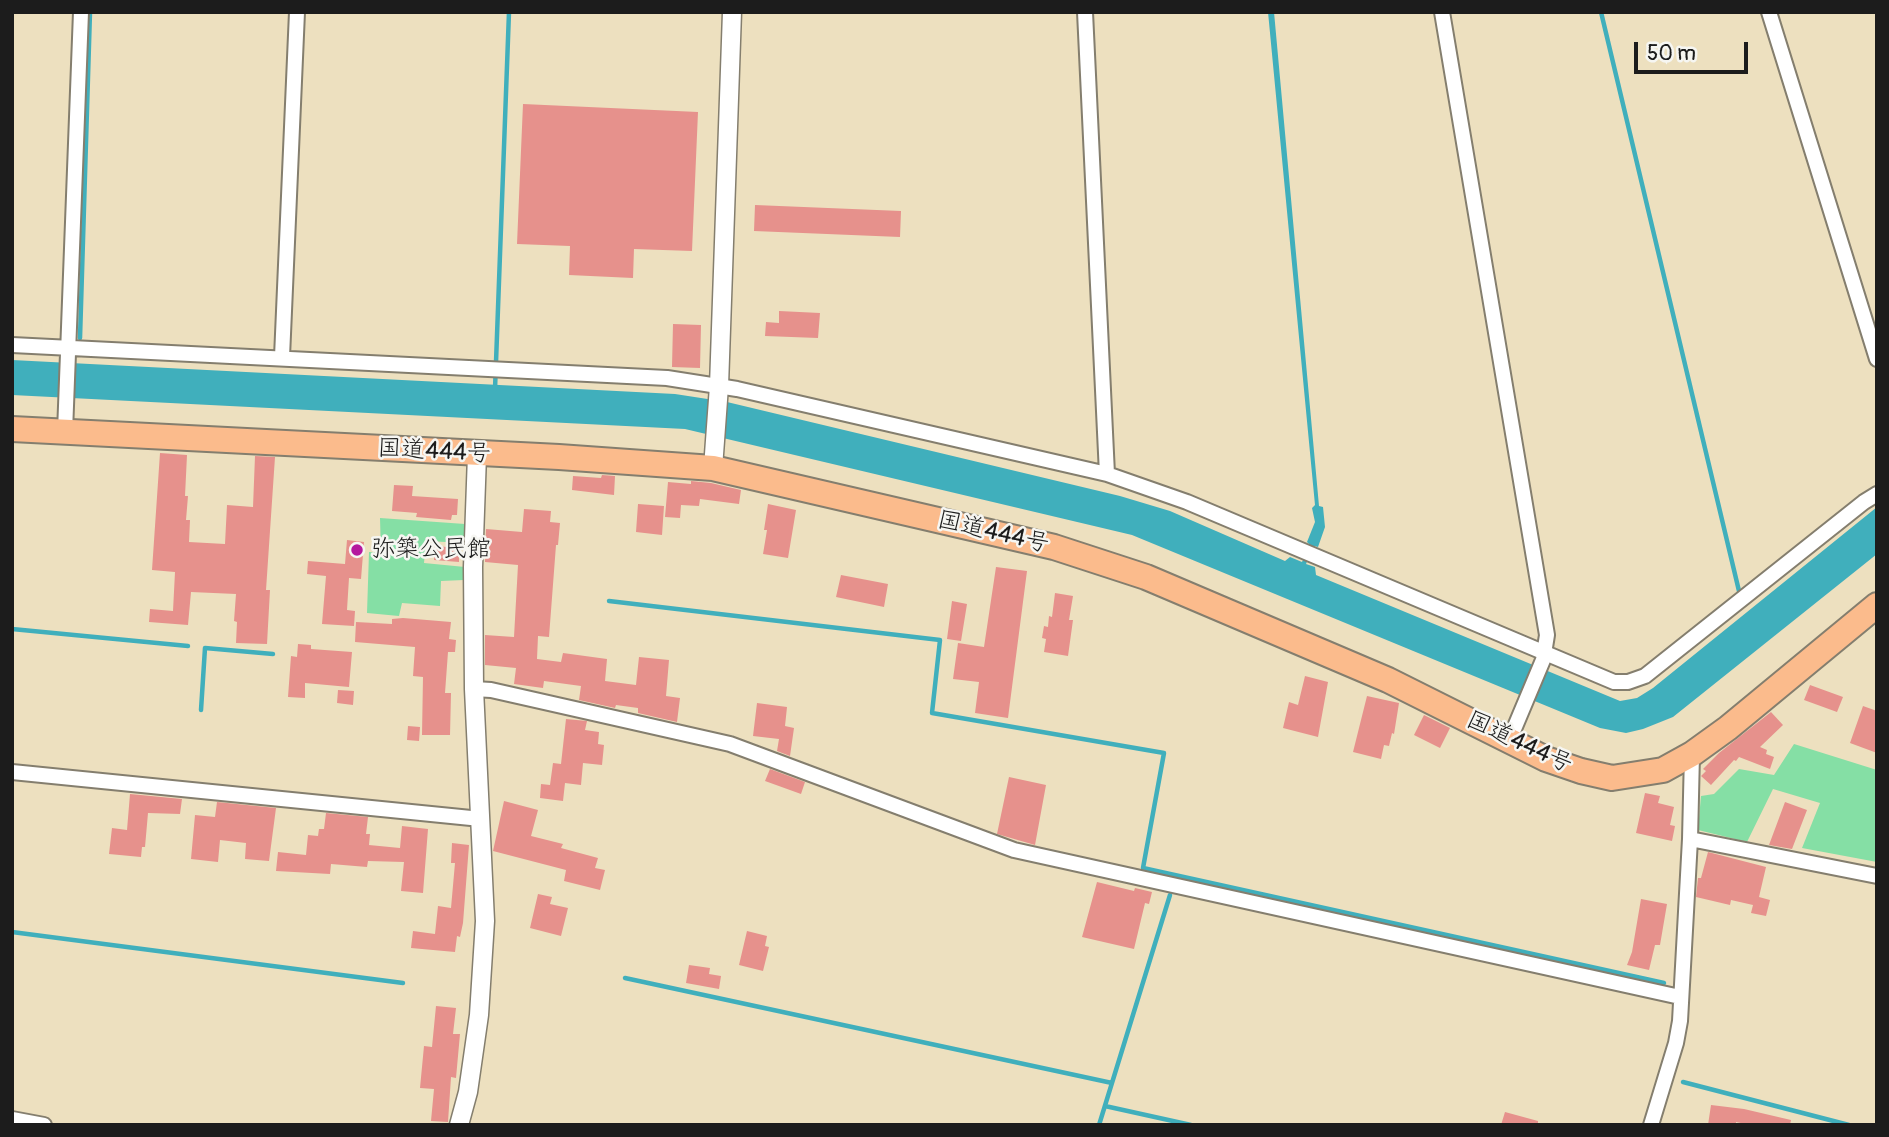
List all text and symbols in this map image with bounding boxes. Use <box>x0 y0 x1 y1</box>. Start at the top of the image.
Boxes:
scale bar <box>1637 28 1751 72</box>
text: 50 m <box>1647 40 1696 67</box>
street label: 国道444号 <box>376 435 492 469</box>
street label: 国道444号 <box>934 506 1052 560</box>
place label: 弥築公民館 <box>371 536 491 564</box>
marker: 弥築公民館 <box>349 542 365 558</box>
street label: 国道444号 <box>1461 706 1577 780</box>

